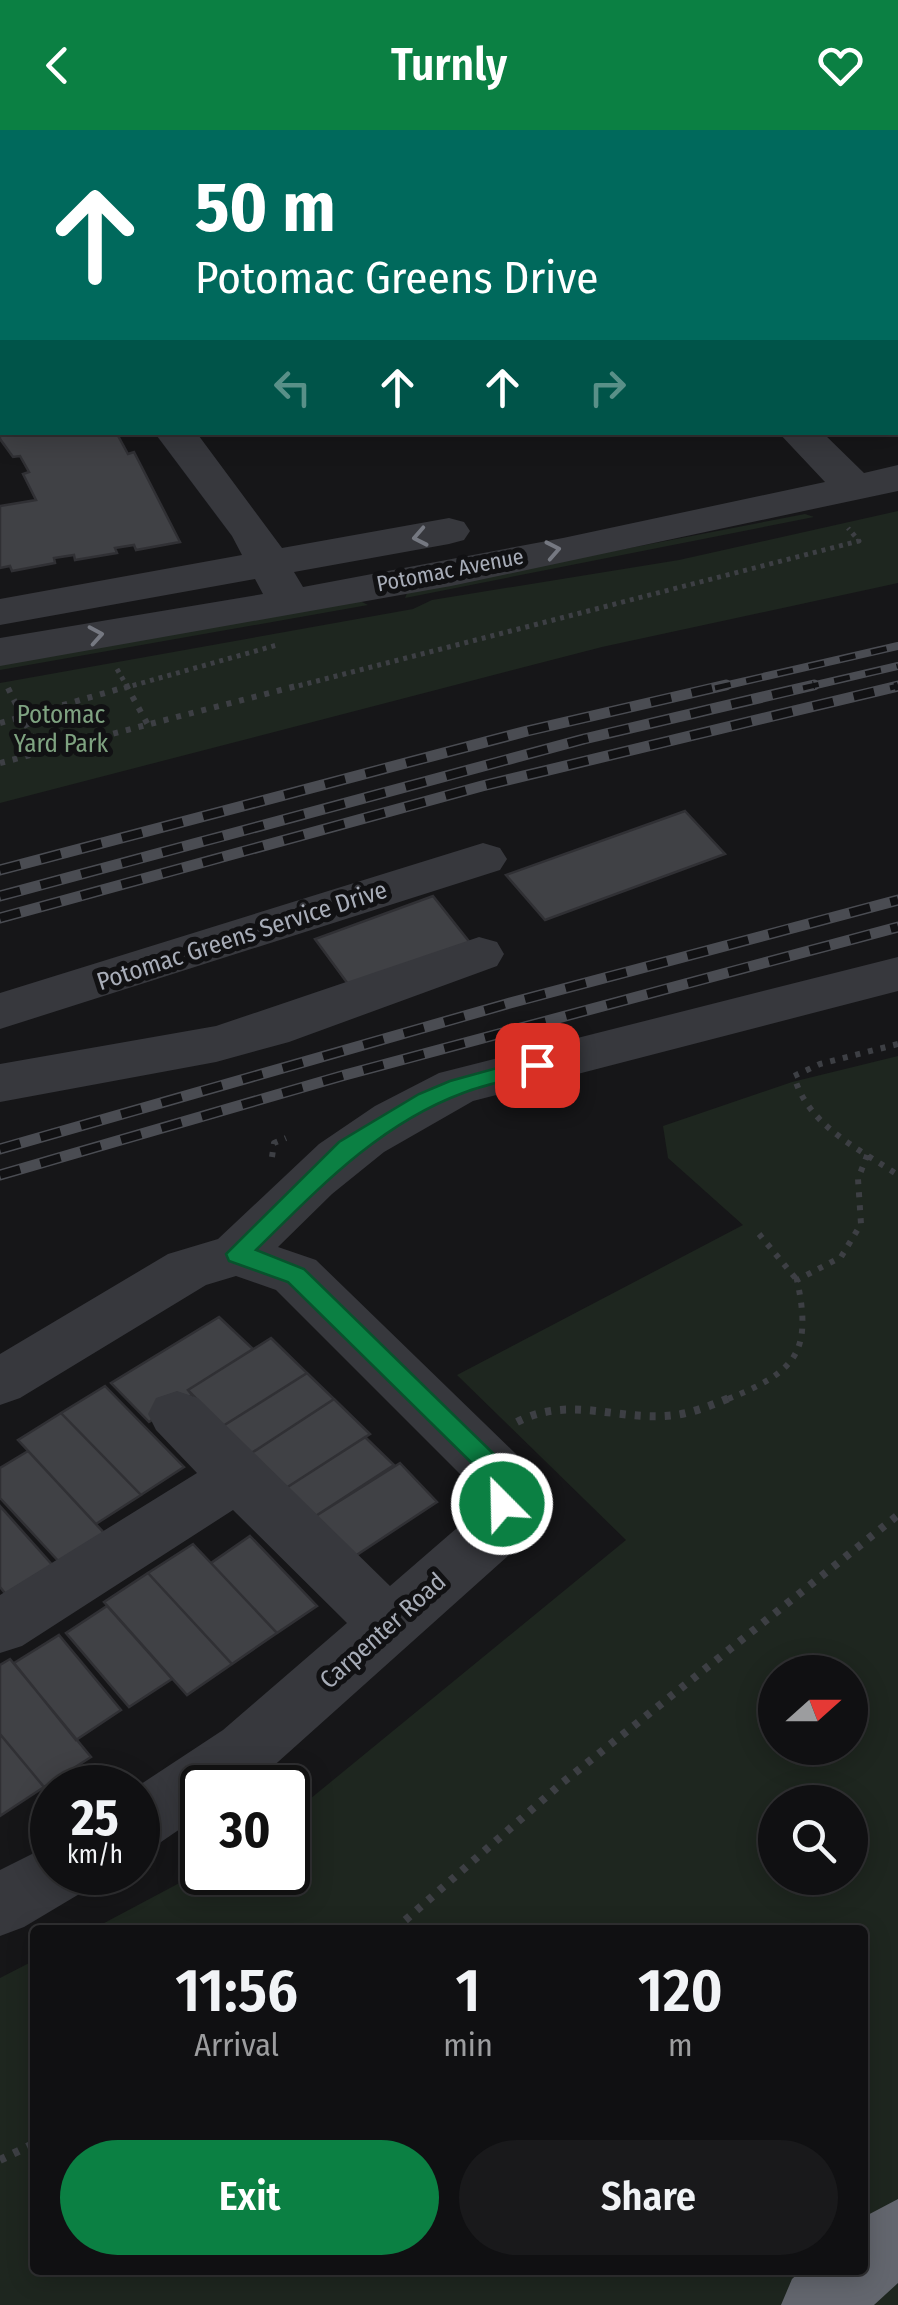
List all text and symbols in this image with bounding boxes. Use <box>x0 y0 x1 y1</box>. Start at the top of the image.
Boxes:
icon: back <box>30 38 85 93</box>
text: Turnly <box>391 38 507 92</box>
icon: heart <box>813 38 868 93</box>
text: 50 m <box>195 166 336 250</box>
icon: ahead <box>30 170 160 300</box>
text: Potomac Greens Drive <box>195 251 599 305</box>
icon: left <box>265 360 320 415</box>
icon: ahead <box>370 360 425 415</box>
icon: ahead <box>475 360 530 415</box>
icon: right <box>580 360 635 415</box>
one-way arrow <box>412 526 428 547</box>
one-way arrow <box>545 540 561 561</box>
street label: Potomac Avenue <box>374 543 526 597</box>
one-way arrow <box>88 625 104 646</box>
park label: Potomac Yard Park <box>14 700 109 759</box>
street label: Potomac Greens Service Drive <box>93 875 391 997</box>
pin <box>495 1023 580 1108</box>
icon: arrive <box>510 1038 565 1093</box>
position arrow <box>450 1452 554 1556</box>
street label: Carpenter Road <box>314 1567 452 1695</box>
north arrow <box>758 1655 868 1765</box>
map controls <box>758 1655 868 1895</box>
speed limit sign: 30 <box>180 1765 310 1895</box>
button: search <box>758 1785 868 1895</box>
text: 25 <box>71 1788 119 1848</box>
text: km/h <box>67 1840 123 1870</box>
text: 11:56 <box>175 1955 298 2027</box>
text: 1 <box>456 1955 480 2027</box>
text: 120 <box>638 1955 723 2027</box>
text: Arrival <box>194 2026 279 2064</box>
text: min <box>443 2026 493 2064</box>
text: m <box>668 2026 693 2064</box>
button: Exit <box>60 2140 439 2255</box>
button: Share <box>459 2140 838 2255</box>

